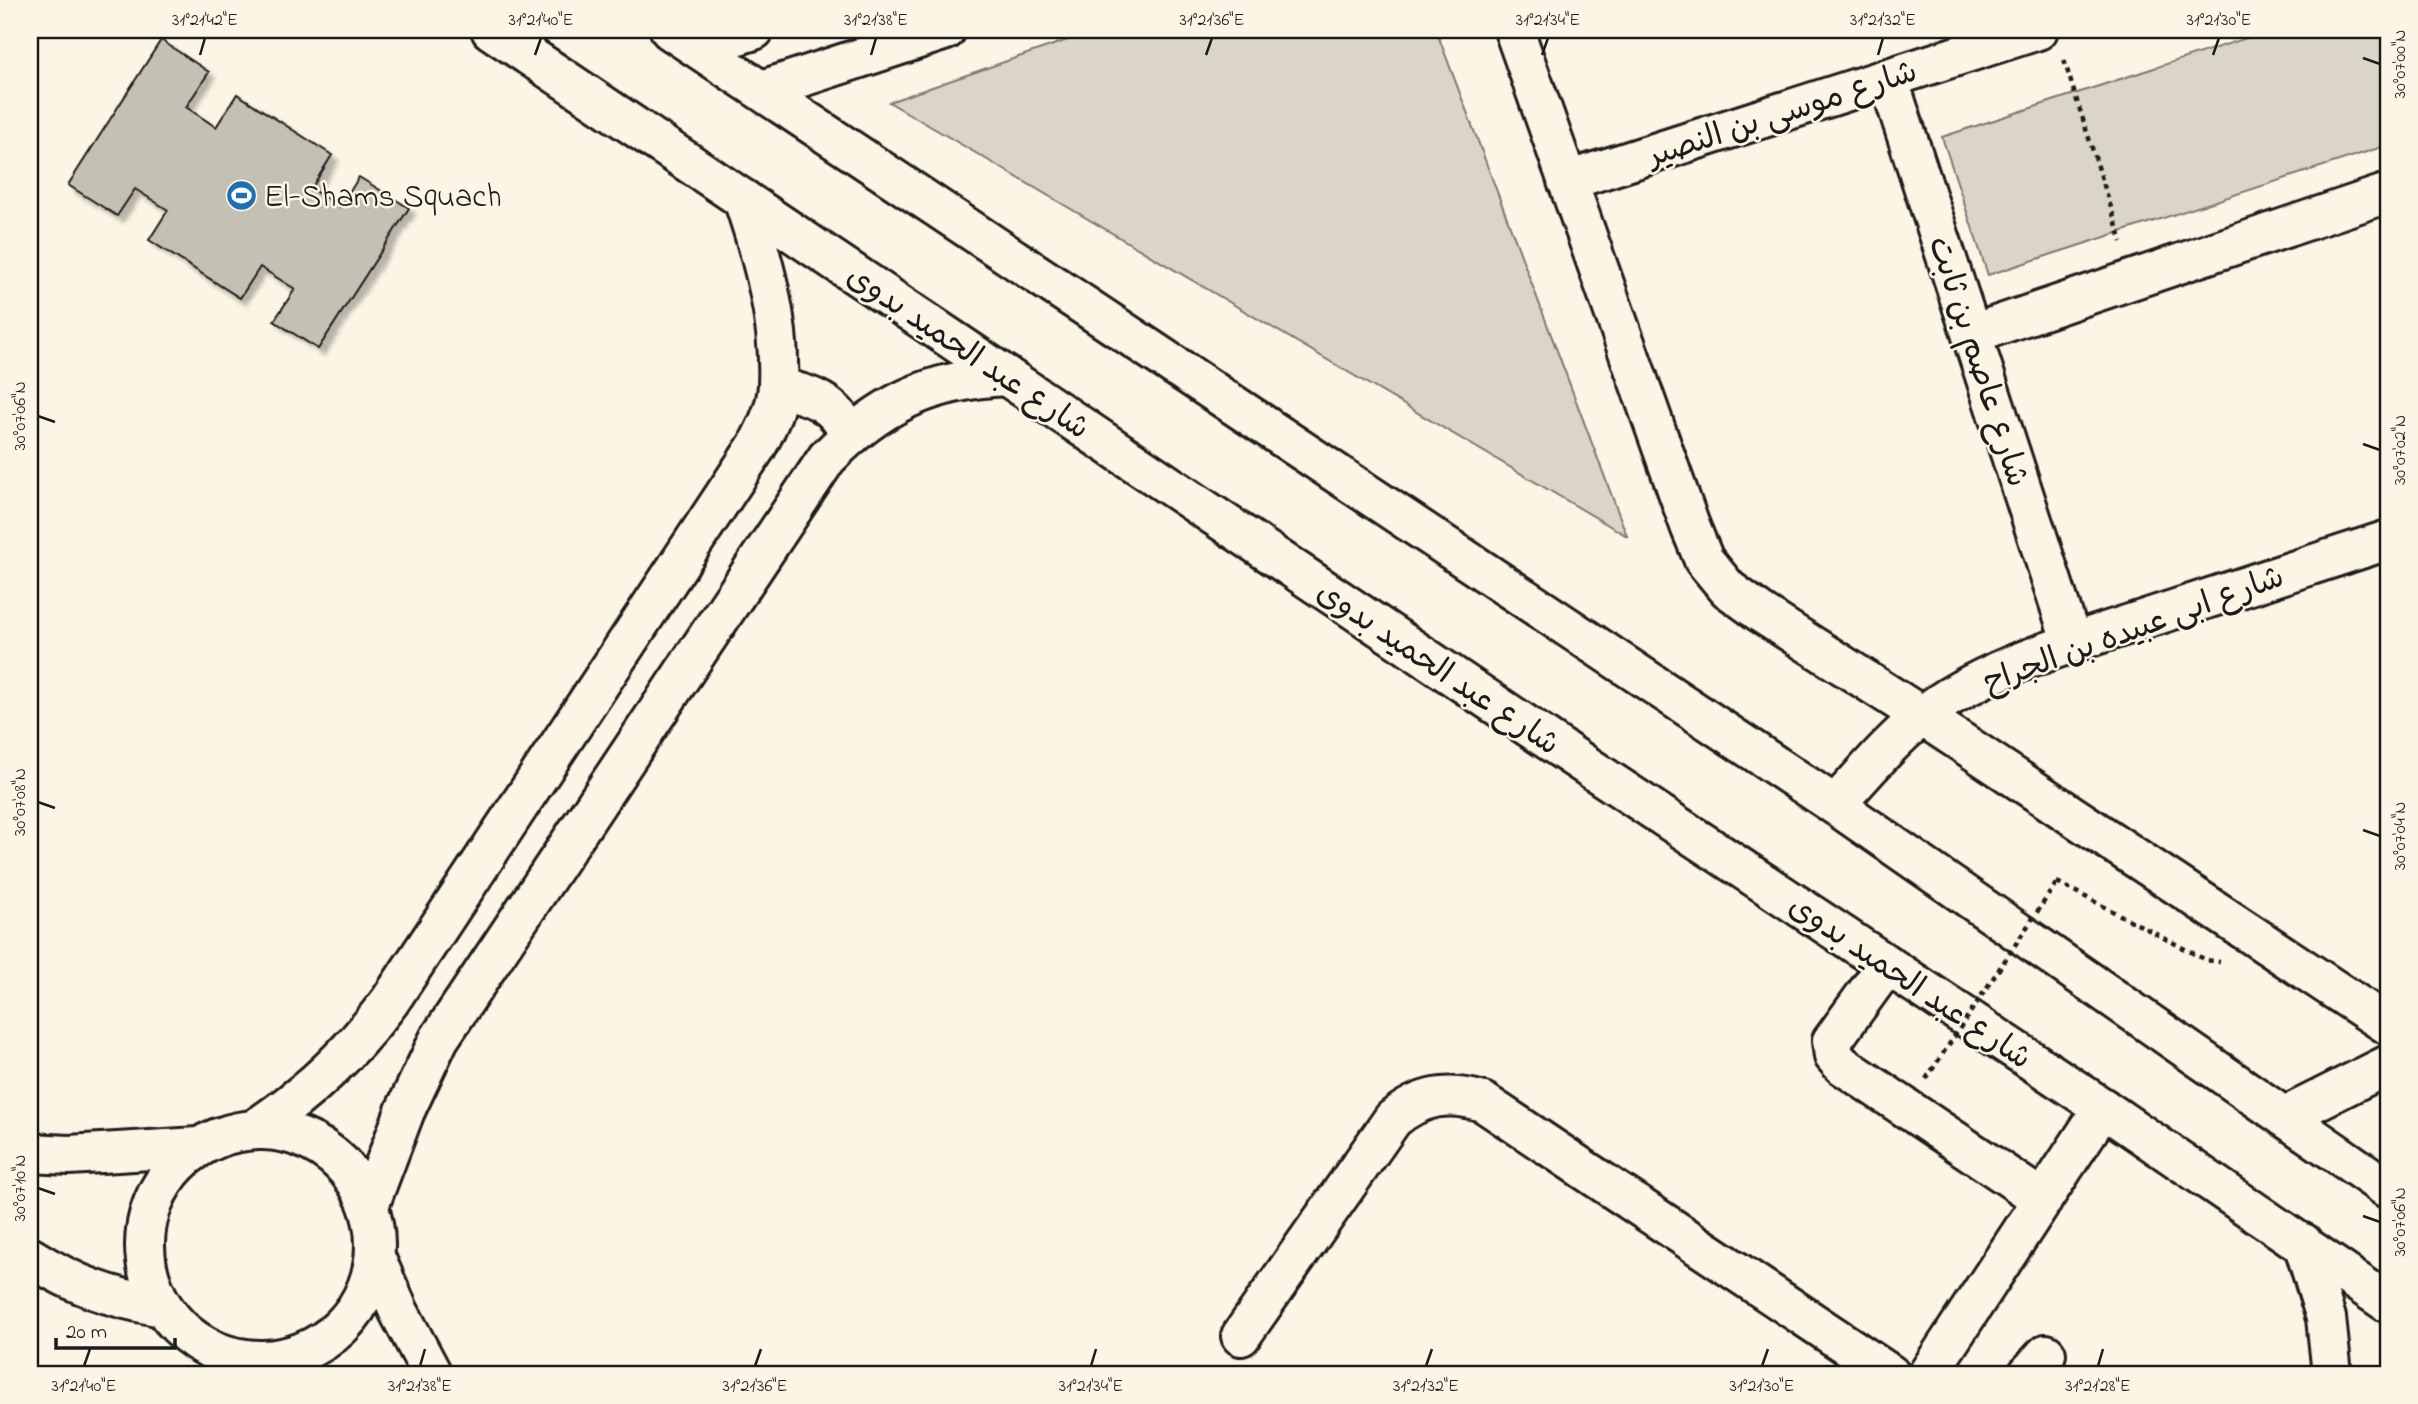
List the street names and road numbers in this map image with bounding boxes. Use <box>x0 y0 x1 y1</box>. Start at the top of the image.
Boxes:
street label: شارع موسى بن النصير <box>1640 50 1924 182</box>
street label: شارع عاصم بن ثابت <box>1914 231 2039 494</box>
street label: شارع عبد الحميد بدوى <box>836 255 1098 453</box>
street label: شارع ابى عبيده بن الجراح <box>1977 555 2291 708</box>
street label: شارع عبد الحميد بدوى <box>1306 571 1568 769</box>
street label: شارع عبد الحميد بدوى <box>1778 885 2040 1083</box>

